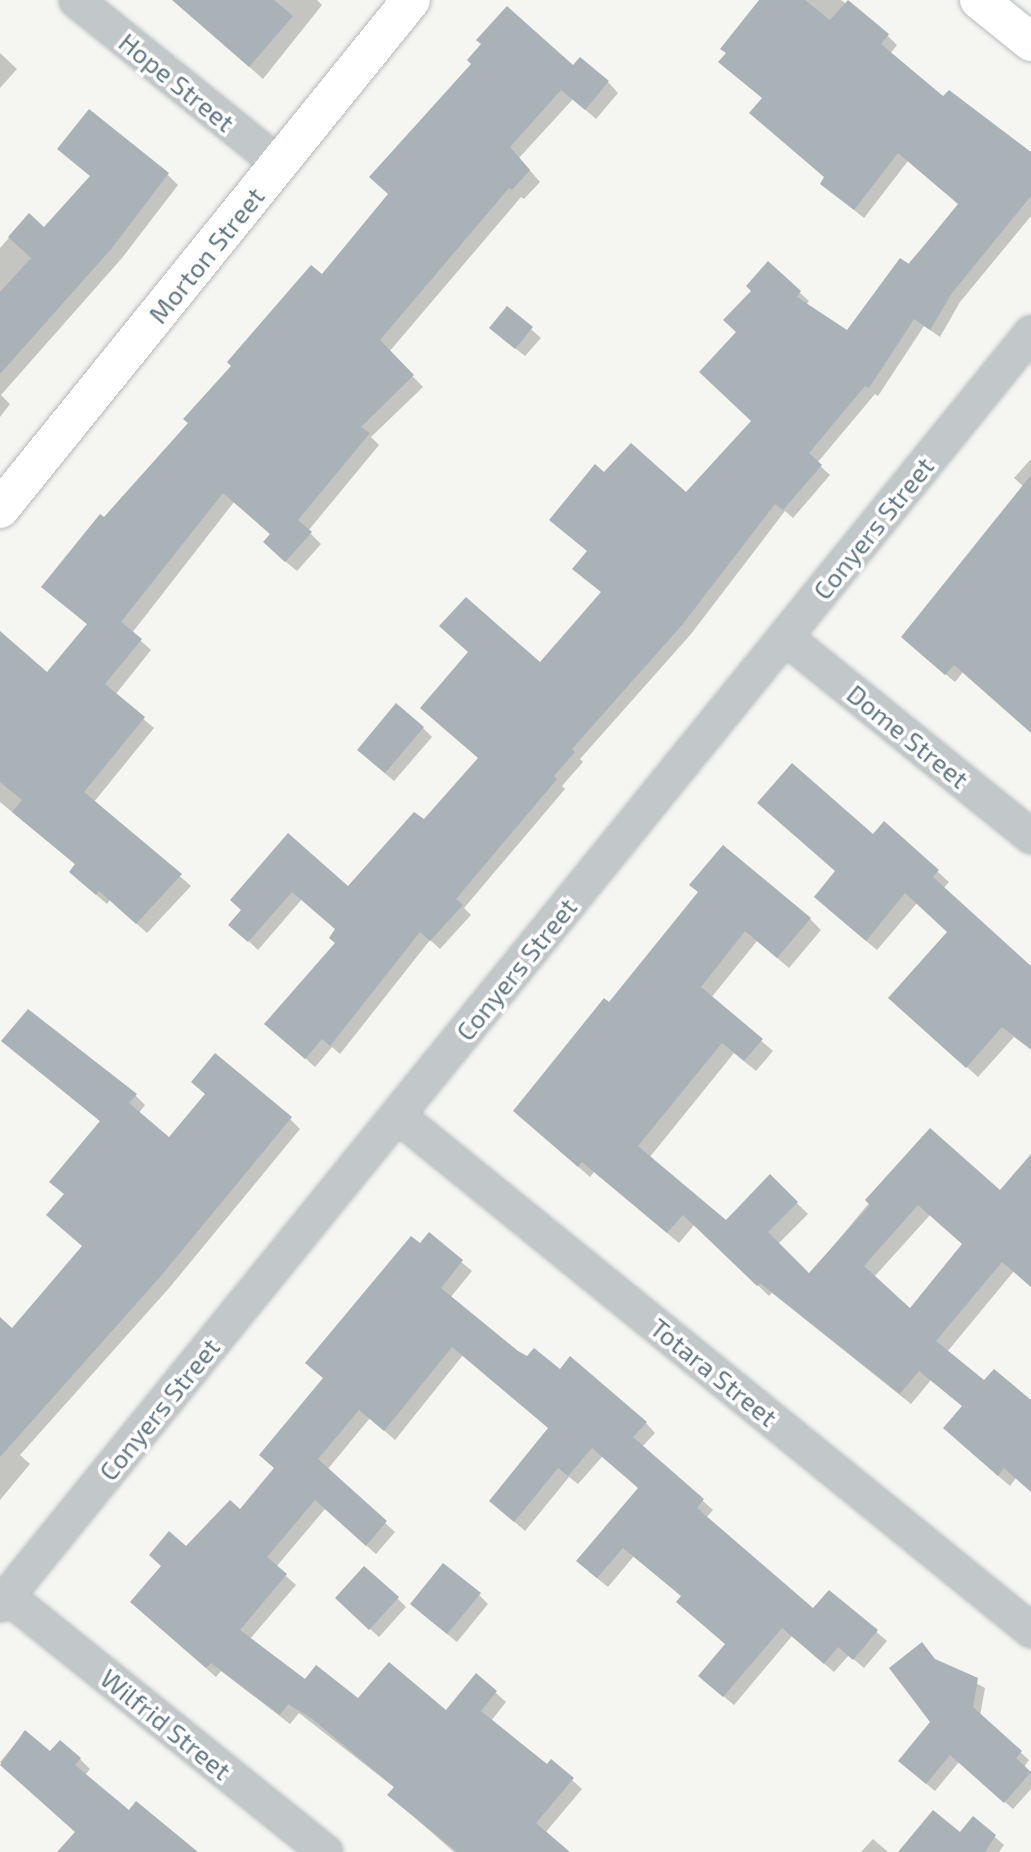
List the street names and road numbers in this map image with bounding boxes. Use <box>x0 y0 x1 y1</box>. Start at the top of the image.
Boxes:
street label: Hope Street <box>113 26 241 138</box>
street label: Morton Street <box>142 181 270 329</box>
street label: Conyers Street <box>806 451 940 605</box>
street label: Dome Street <box>841 678 975 794</box>
street label: Conyers Street <box>449 892 583 1046</box>
street label: Totara Street <box>644 1311 784 1433</box>
street label: Conyers Street <box>92 1332 226 1486</box>
street label: Wilfrid Street <box>95 1662 237 1786</box>

